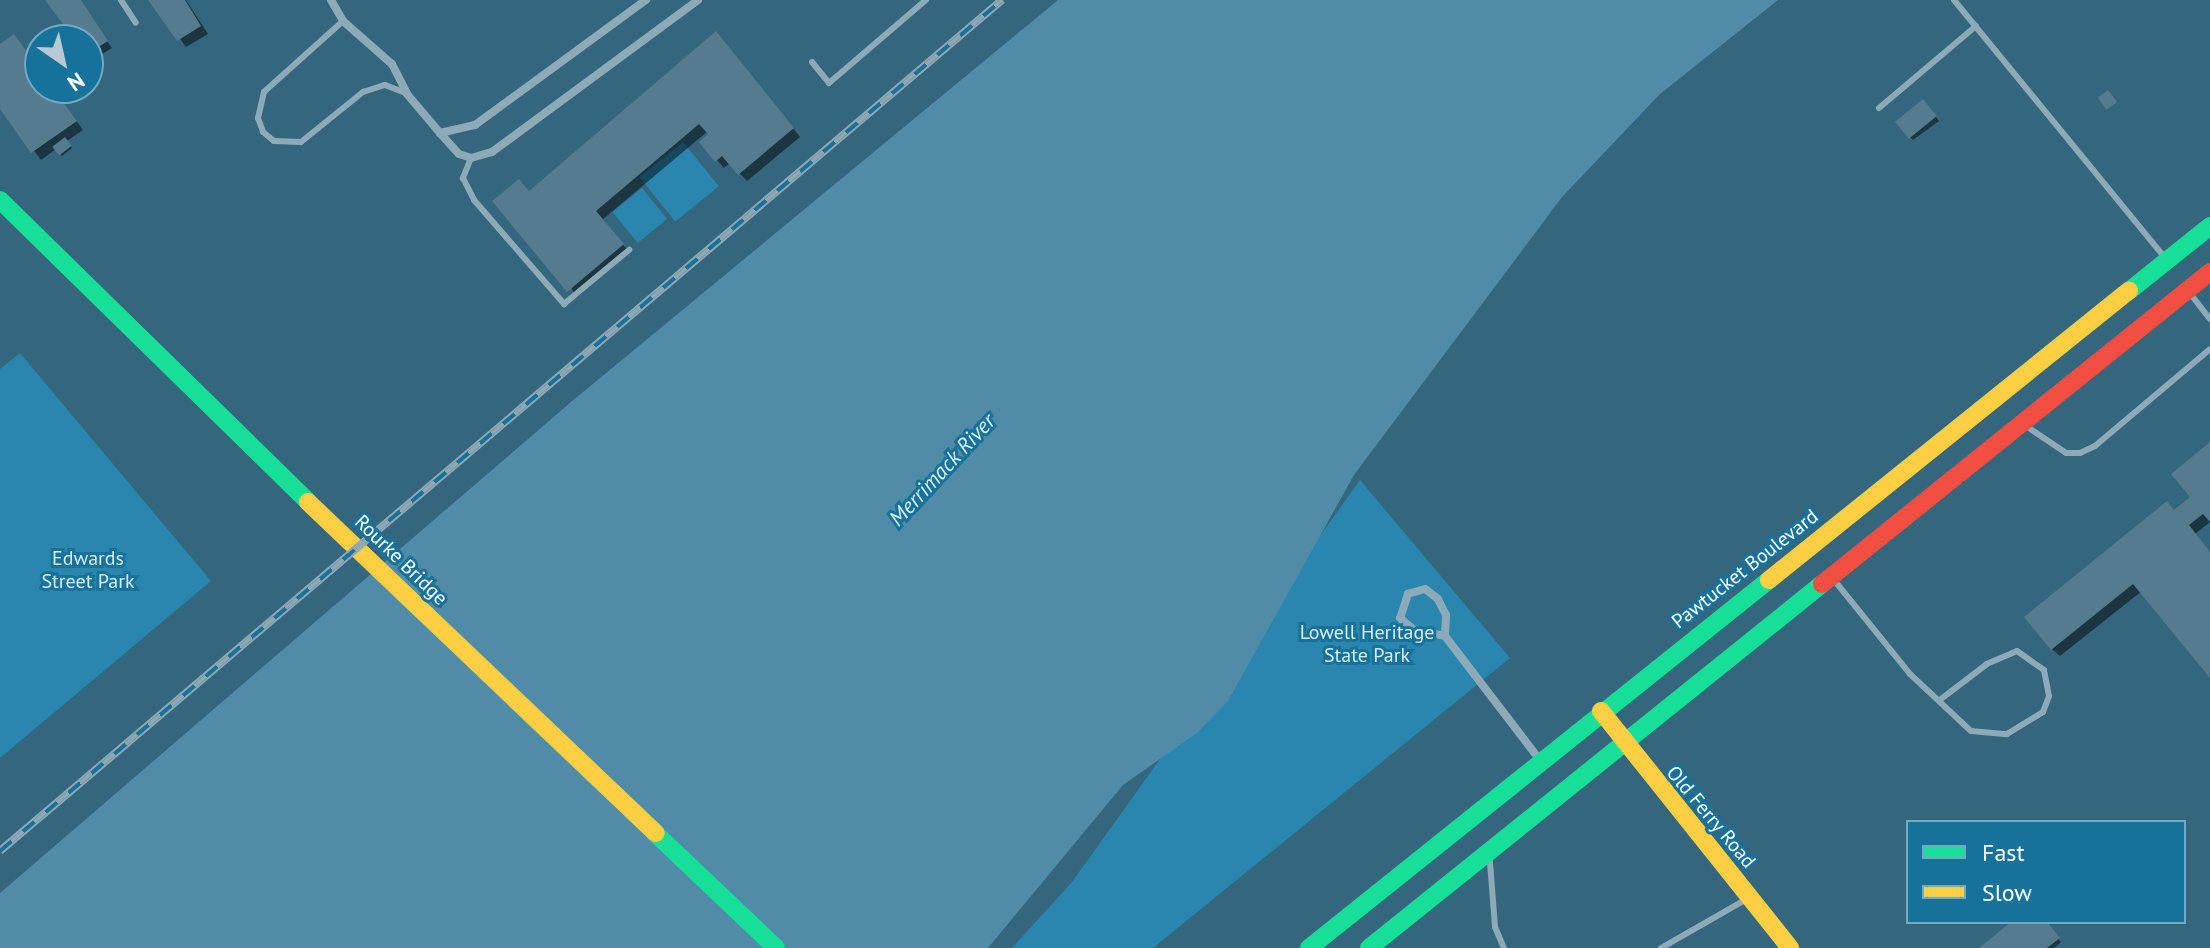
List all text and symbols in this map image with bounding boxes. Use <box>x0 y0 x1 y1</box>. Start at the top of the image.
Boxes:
north arrow <box>24 24 104 104</box>
text: N <box>62 67 90 98</box>
water label: Merrimack River <box>883 408 1001 532</box>
street label: Pawtucket Boulevard <box>1667 504 1823 634</box>
street label: Rourke Bridge <box>350 510 452 610</box>
park label: Edwards Street Park <box>41 547 135 594</box>
park label: Lowell Heritage State Park <box>1300 621 1434 668</box>
street label: Old Ferry Road <box>1661 761 1761 873</box>
legend <box>1906 820 2186 924</box>
text: Fast <box>1982 837 2025 868</box>
text: Slow <box>1982 877 2032 908</box>

